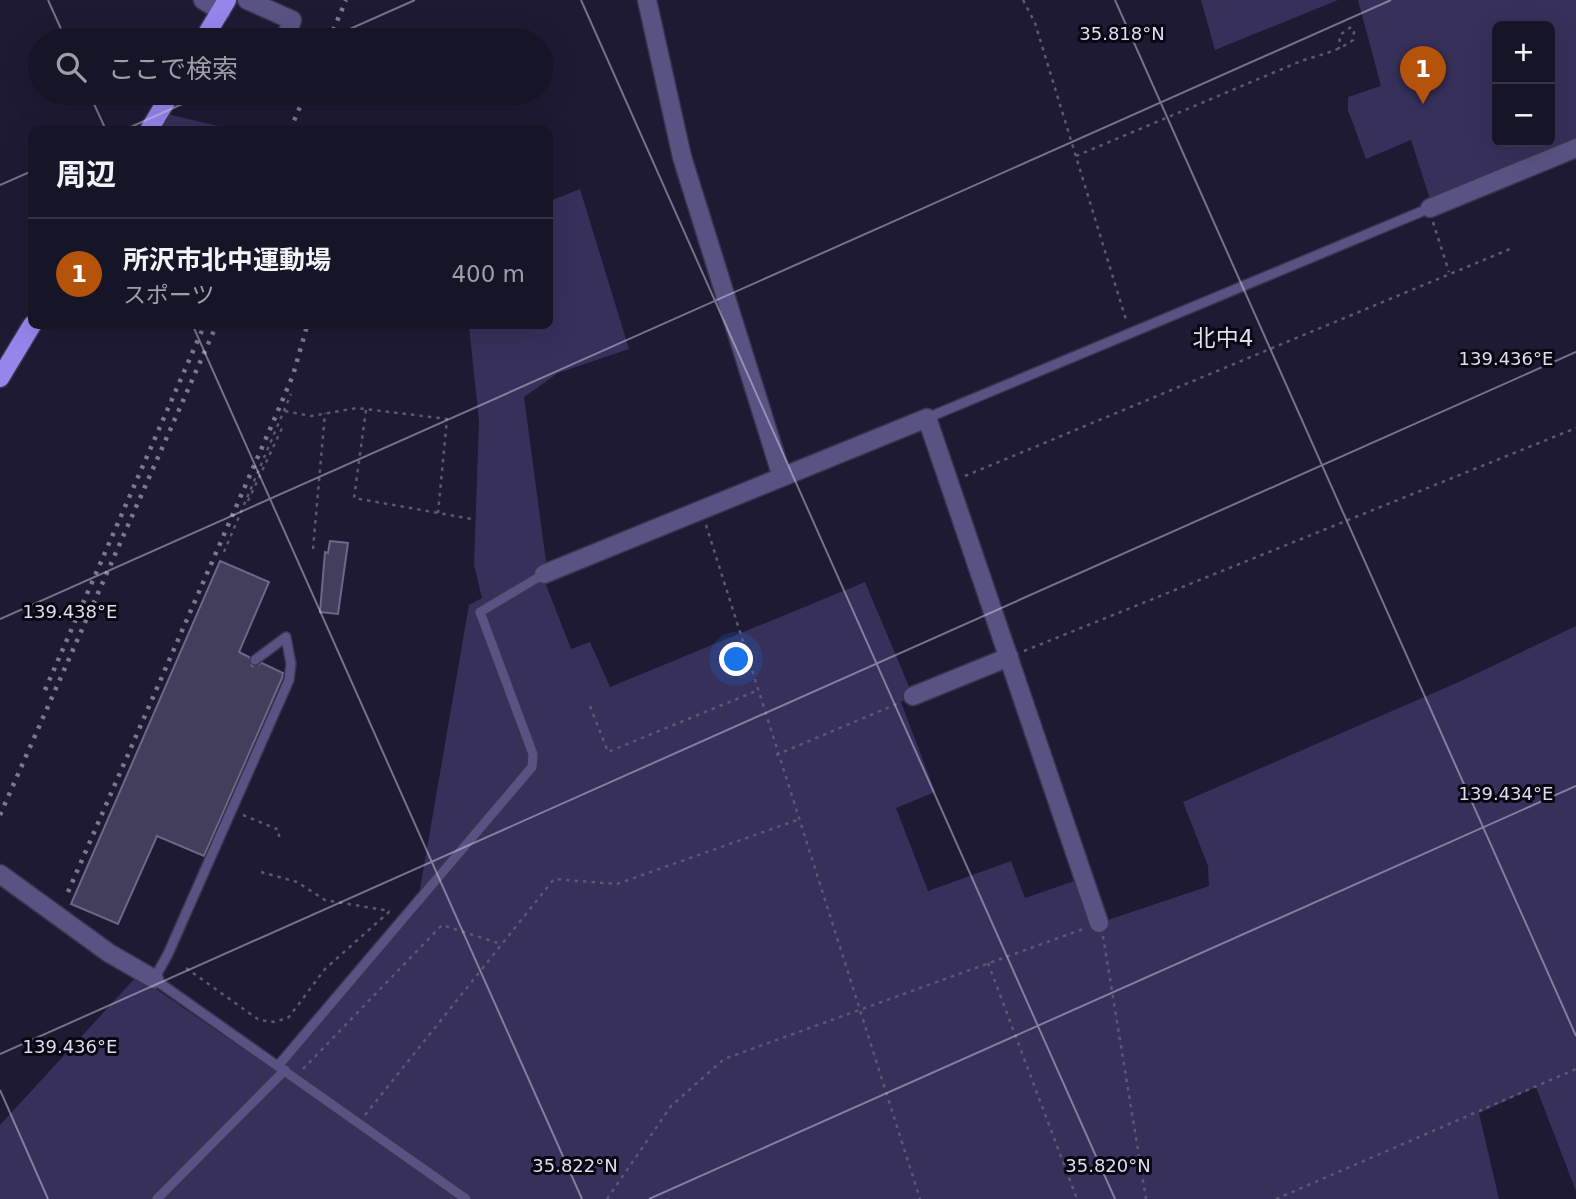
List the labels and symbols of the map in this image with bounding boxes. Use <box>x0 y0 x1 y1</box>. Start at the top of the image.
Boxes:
text: 35.818°N <box>1079 23 1165 44</box>
pin: 1 <box>1400 46 1446 104</box>
district label: 北中4 <box>1193 325 1253 351</box>
text: 139.436°E <box>1459 348 1553 369</box>
text: 139.438°E <box>23 601 117 622</box>
your location <box>719 642 753 676</box>
text: 139.434°E <box>1459 783 1553 804</box>
text: 139.436°E <box>23 1036 117 1057</box>
text: 35.822°N <box>532 1155 618 1176</box>
text: 35.820°N <box>1065 1155 1151 1176</box>

